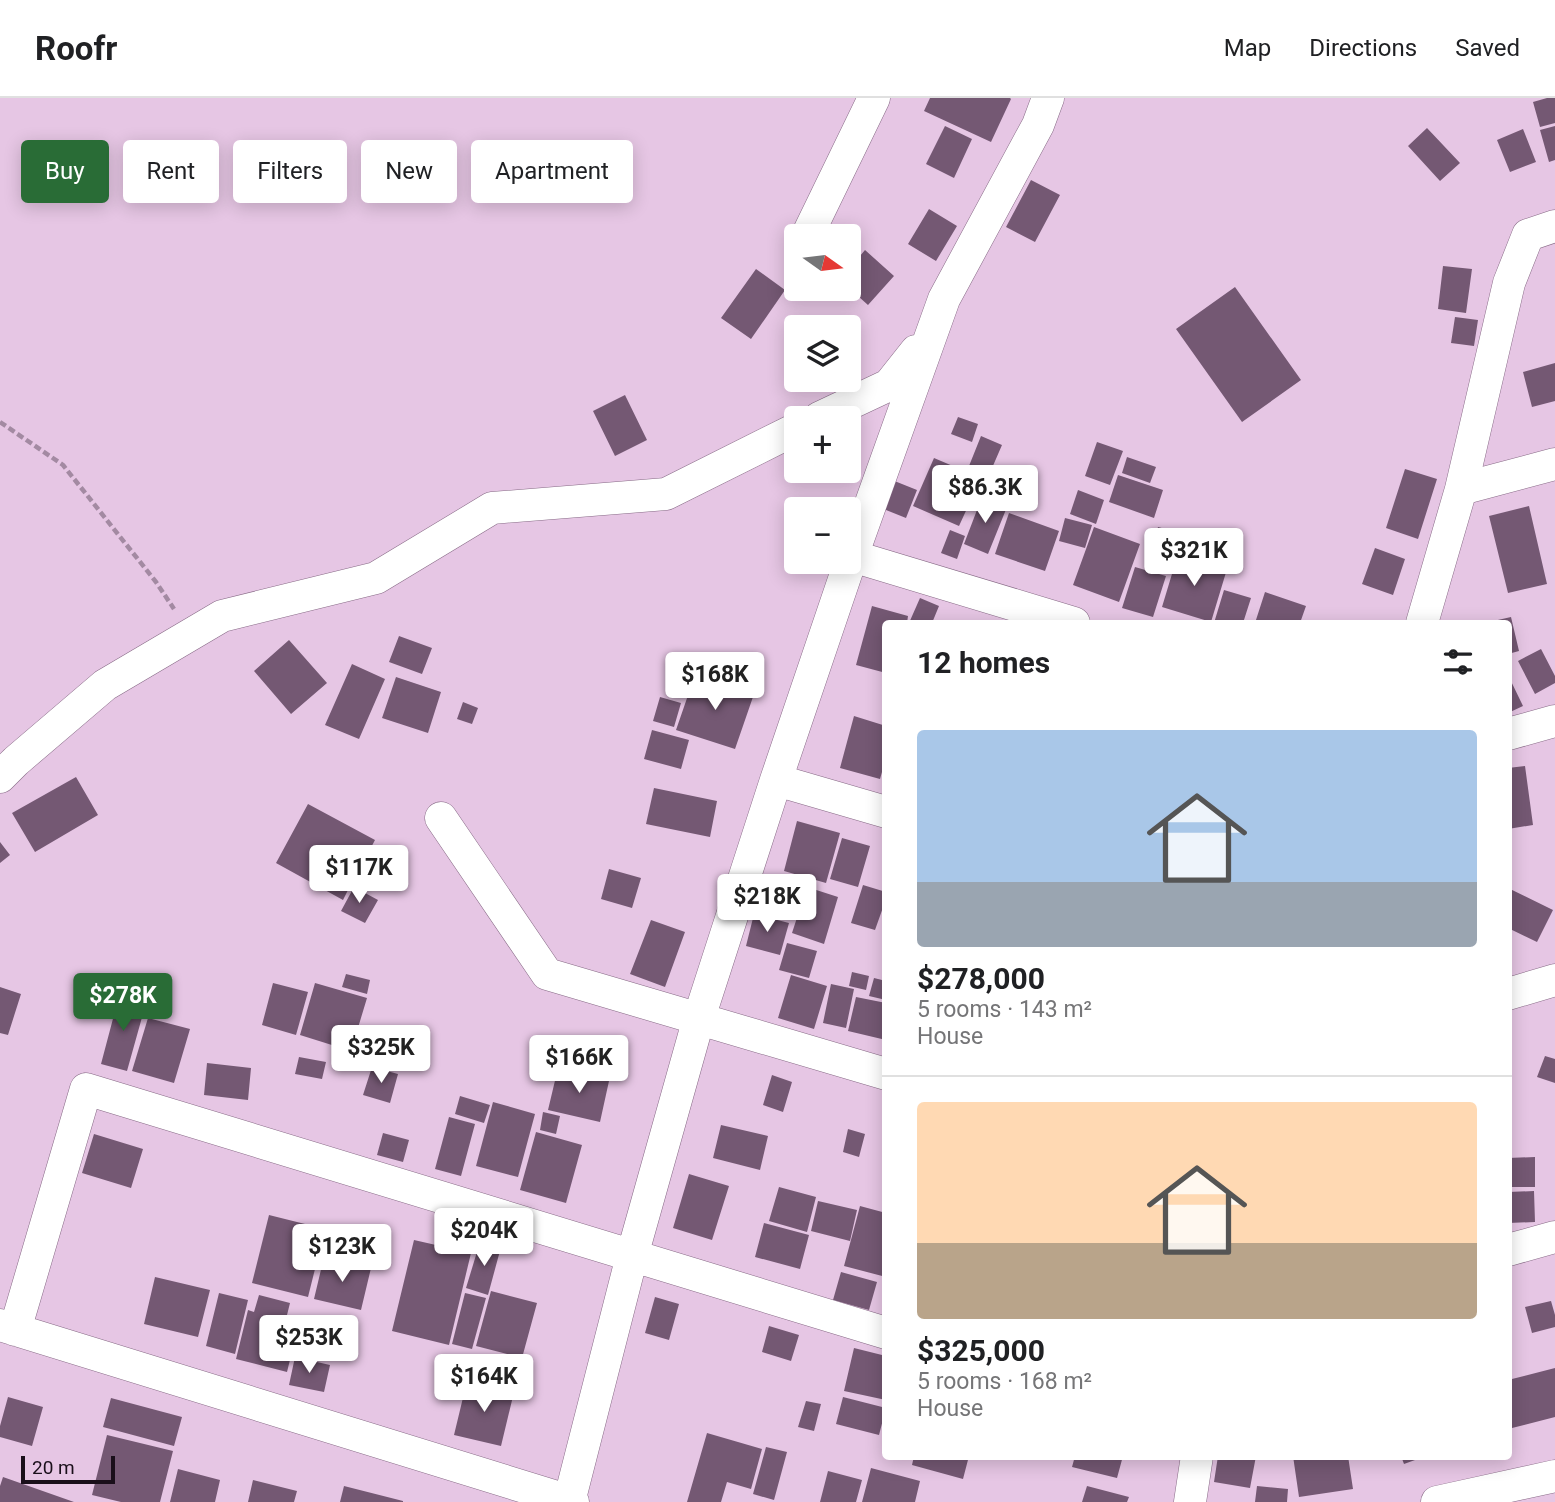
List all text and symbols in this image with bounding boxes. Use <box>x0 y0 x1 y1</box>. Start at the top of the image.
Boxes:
text: Roofr <box>35 29 117 68</box>
text: Map <box>1224 34 1271 62</box>
text: Directions <box>1309 34 1417 62</box>
text: Saved <box>1455 34 1520 62</box>
chip: Buy <box>21 140 109 203</box>
chip: Rent <box>123 140 219 203</box>
chip: Filters <box>233 140 347 203</box>
chip: New <box>361 140 457 203</box>
chip: Apartment <box>471 140 633 203</box>
north arrow <box>784 224 861 301</box>
map controls <box>784 224 861 574</box>
button: layers <box>784 315 861 392</box>
button: + <box>784 406 861 483</box>
pin: $86.3K <box>928 466 1042 525</box>
text: $86.3K <box>948 474 1022 501</box>
button: − <box>784 497 861 574</box>
pin: $321K <box>1145 528 1243 588</box>
text: $321K <box>1160 537 1228 564</box>
icon: filters <box>1439 643 1477 681</box>
text: 12 homes <box>917 645 1050 680</box>
pin: $168K <box>666 652 764 712</box>
text: $168K <box>681 661 749 688</box>
icon: home <box>1134 775 1260 901</box>
pin: $117K <box>310 846 408 905</box>
text: $117K <box>325 854 393 881</box>
pin: $218K <box>718 874 816 934</box>
text: $218K <box>733 883 801 910</box>
text: $278,000 <box>917 961 1045 996</box>
pin: $278K <box>74 974 172 1033</box>
text: $278K <box>89 982 157 1009</box>
text: 5 rooms · 143 m² <box>917 996 1092 1023</box>
text: House <box>917 1023 983 1050</box>
pin: $325K <box>332 1026 430 1085</box>
text: $325K <box>347 1034 415 1061</box>
pin: $166K <box>530 1035 628 1095</box>
text: $166K <box>545 1044 613 1071</box>
icon: home <box>1134 1147 1260 1273</box>
pin: $204K <box>435 1208 533 1268</box>
text: $204K <box>450 1217 518 1244</box>
pin: $123K <box>293 1224 391 1284</box>
text: $123K <box>308 1233 376 1260</box>
pin: $253K <box>260 1316 358 1375</box>
text: $253K <box>275 1324 343 1351</box>
text: $325,000 <box>917 1333 1045 1368</box>
pin: $164K <box>435 1354 533 1414</box>
text: $164K <box>450 1363 518 1390</box>
text: 5 rooms · 168 m² <box>917 1368 1092 1395</box>
text: House <box>917 1395 983 1422</box>
scale bar <box>21 1453 116 1485</box>
text: 20 m <box>32 1456 75 1479</box>

